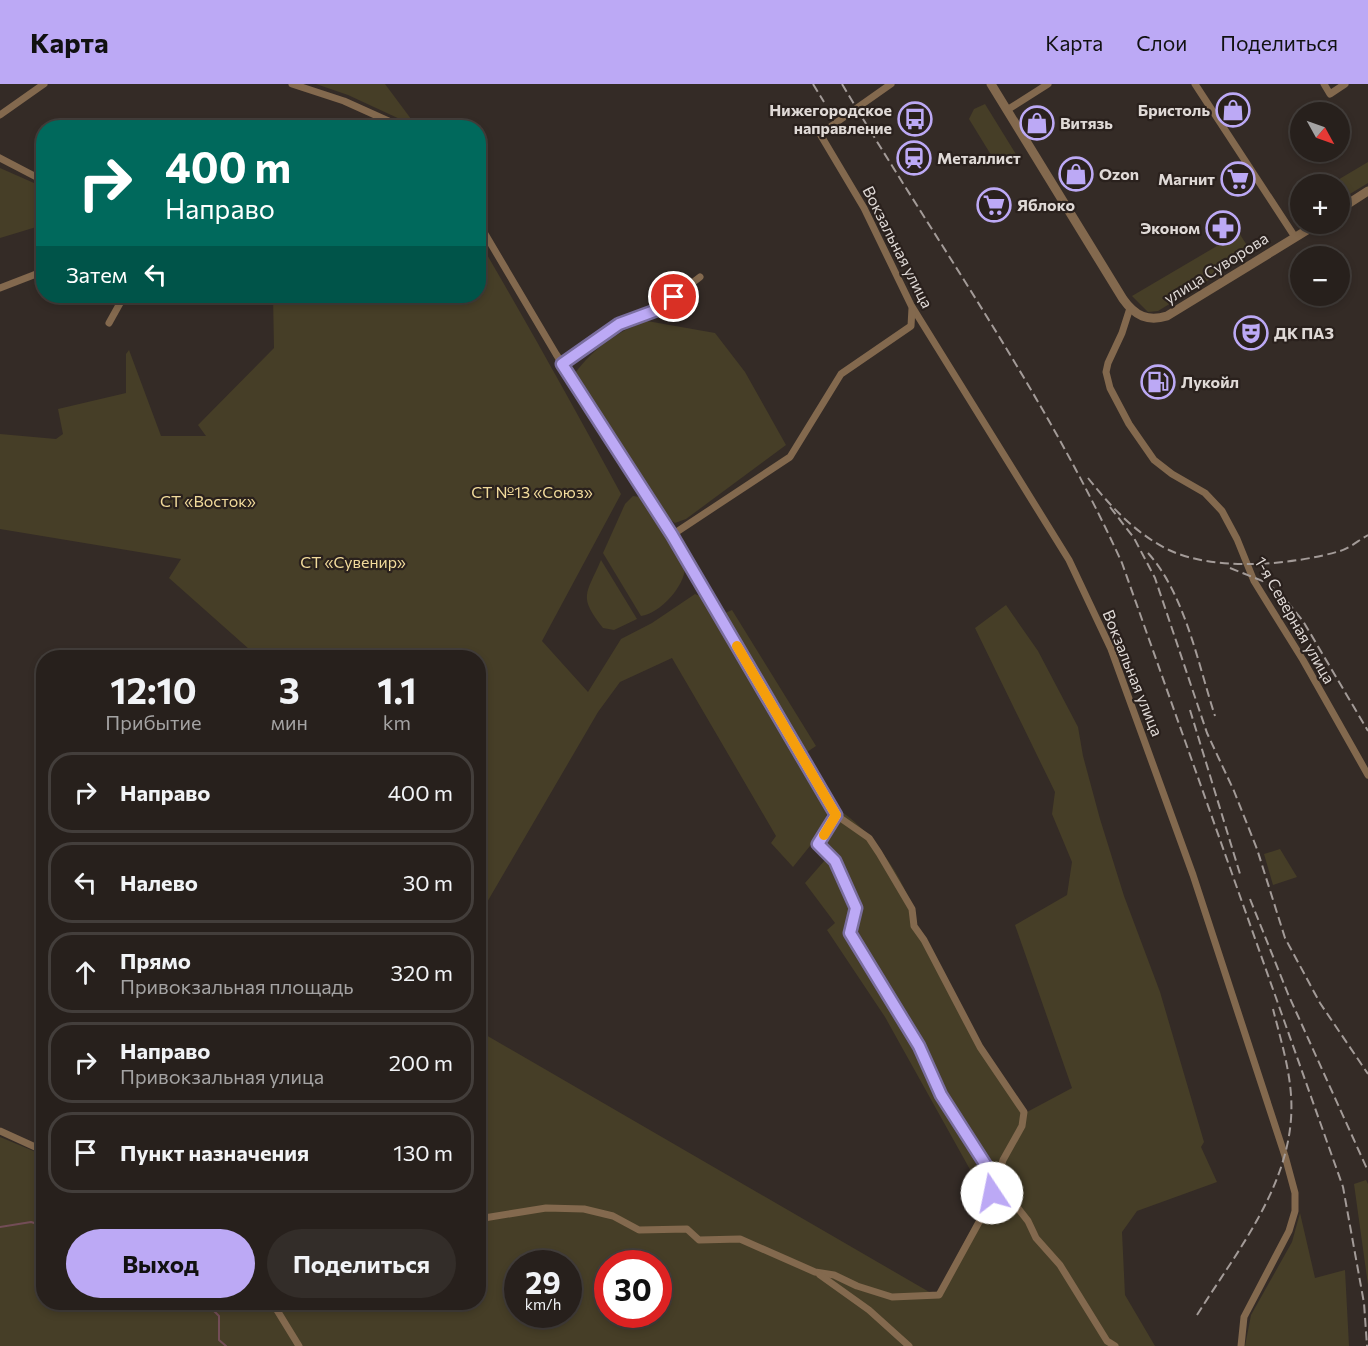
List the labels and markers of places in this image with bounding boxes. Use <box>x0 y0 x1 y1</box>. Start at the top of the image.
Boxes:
shop icon: Бристоль <box>1215 92 1251 128</box>
place label: Нижегородское направление <box>769 100 892 137</box>
place label: Бристоль <box>1138 100 1210 119</box>
bus stop icon: Нижегородское направление <box>897 101 933 137</box>
shop icon: Витязь <box>1019 105 1055 141</box>
place label: Витязь <box>1060 113 1113 132</box>
station icon: Металлист <box>896 140 932 176</box>
place label: Металлист <box>937 148 1021 167</box>
shop icon: Ozon <box>1058 156 1094 192</box>
supermarket icon: Магнит <box>1220 161 1256 197</box>
place label: Ozon <box>1099 164 1139 183</box>
place label: Магнит <box>1158 169 1215 188</box>
supermarket icon: Яблоко <box>976 187 1012 223</box>
place label: Яблоко <box>1017 195 1075 214</box>
pharmacy icon: Эконом <box>1205 210 1241 246</box>
place label: Эконом <box>1140 218 1200 237</box>
pin <box>648 271 699 322</box>
theatre icon: ДК ПАЗ <box>1233 315 1269 351</box>
place label: ДК ПАЗ <box>1274 323 1334 342</box>
fuel station icon: Лукойл <box>1140 364 1176 400</box>
place label: Лукойл <box>1181 372 1239 391</box>

